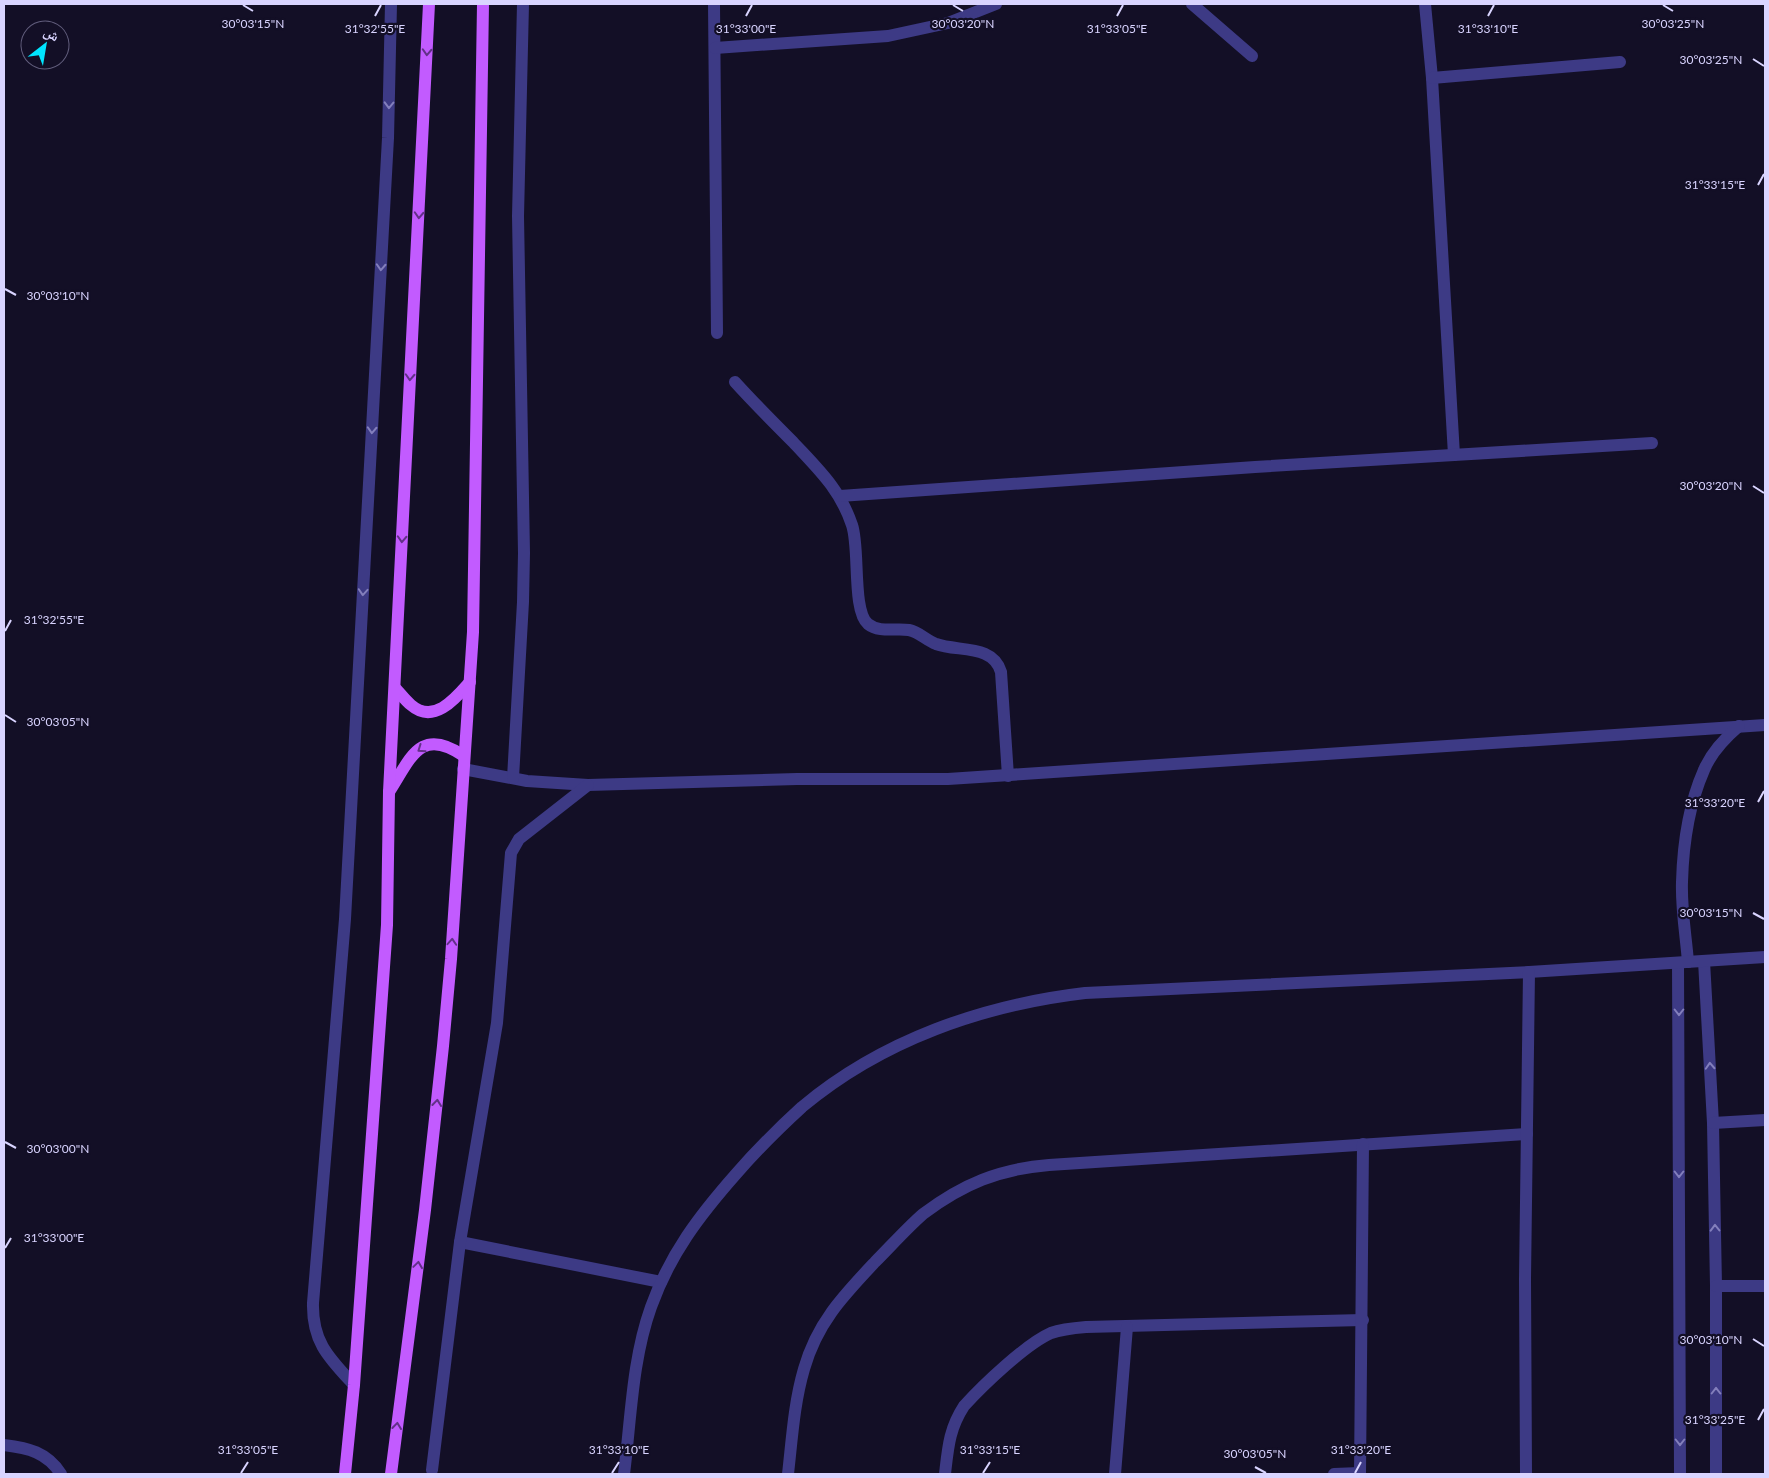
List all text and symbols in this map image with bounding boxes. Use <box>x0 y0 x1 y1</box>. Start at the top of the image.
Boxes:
text: 30°03'15"N <box>222 16 284 31</box>
text: 30°03'20"N <box>932 16 994 31</box>
text: 30°03'25"N <box>1642 16 1704 31</box>
north arrow <box>20 20 70 70</box>
text: 31°32'55"E <box>345 21 405 36</box>
text: 31°33'00"E <box>716 21 776 36</box>
text: 31°33'05"E <box>1087 21 1147 36</box>
text: 31°33'10"E <box>1458 21 1518 36</box>
text: ش <box>41 22 63 45</box>
one-way arrow <box>421 49 432 57</box>
text: 30°03'25"N <box>1680 52 1742 67</box>
one-way arrow <box>384 102 394 109</box>
text: 31°33'15"E <box>1685 177 1745 192</box>
one-way arrow <box>413 211 424 219</box>
one-way arrow <box>376 264 387 272</box>
text: 30°03'10"N <box>27 288 89 303</box>
one-way arrow <box>405 373 416 381</box>
one-way arrow <box>367 426 377 434</box>
text: 30°03'20"N <box>1680 478 1742 493</box>
one-way arrow <box>397 536 408 544</box>
one-way arrow <box>358 588 369 596</box>
text: 31°32'55"E <box>24 612 84 627</box>
text: 30°03'05"N <box>27 714 89 729</box>
one-way arrow <box>417 743 427 752</box>
text: 31°33'20"E <box>1685 795 1745 810</box>
text: 30°03'15"N <box>1680 905 1742 920</box>
one-way arrow <box>447 937 458 945</box>
one-way arrow <box>1673 1008 1684 1016</box>
one-way arrow <box>1704 1061 1715 1069</box>
one-way arrow <box>431 1099 442 1107</box>
text: 30°03'00"N <box>27 1141 89 1156</box>
one-way arrow <box>1674 1170 1684 1178</box>
one-way arrow <box>1710 1224 1720 1232</box>
text: 31°33'00"E <box>24 1230 84 1245</box>
one-way arrow <box>412 1260 423 1268</box>
text: 30°03'10"N <box>1680 1332 1742 1347</box>
one-way arrow <box>1711 1386 1721 1394</box>
text: 31°33'25"E <box>1685 1412 1745 1427</box>
one-way arrow <box>392 1422 402 1430</box>
one-way arrow <box>1675 1438 1685 1446</box>
text: 31°33'05"E <box>218 1442 278 1457</box>
text: 31°33'10"E <box>589 1442 649 1457</box>
text: 31°33'15"E <box>960 1442 1020 1457</box>
text: 31°33'20"E <box>1331 1442 1391 1457</box>
text: 30°03'05"N <box>1224 1446 1286 1461</box>

